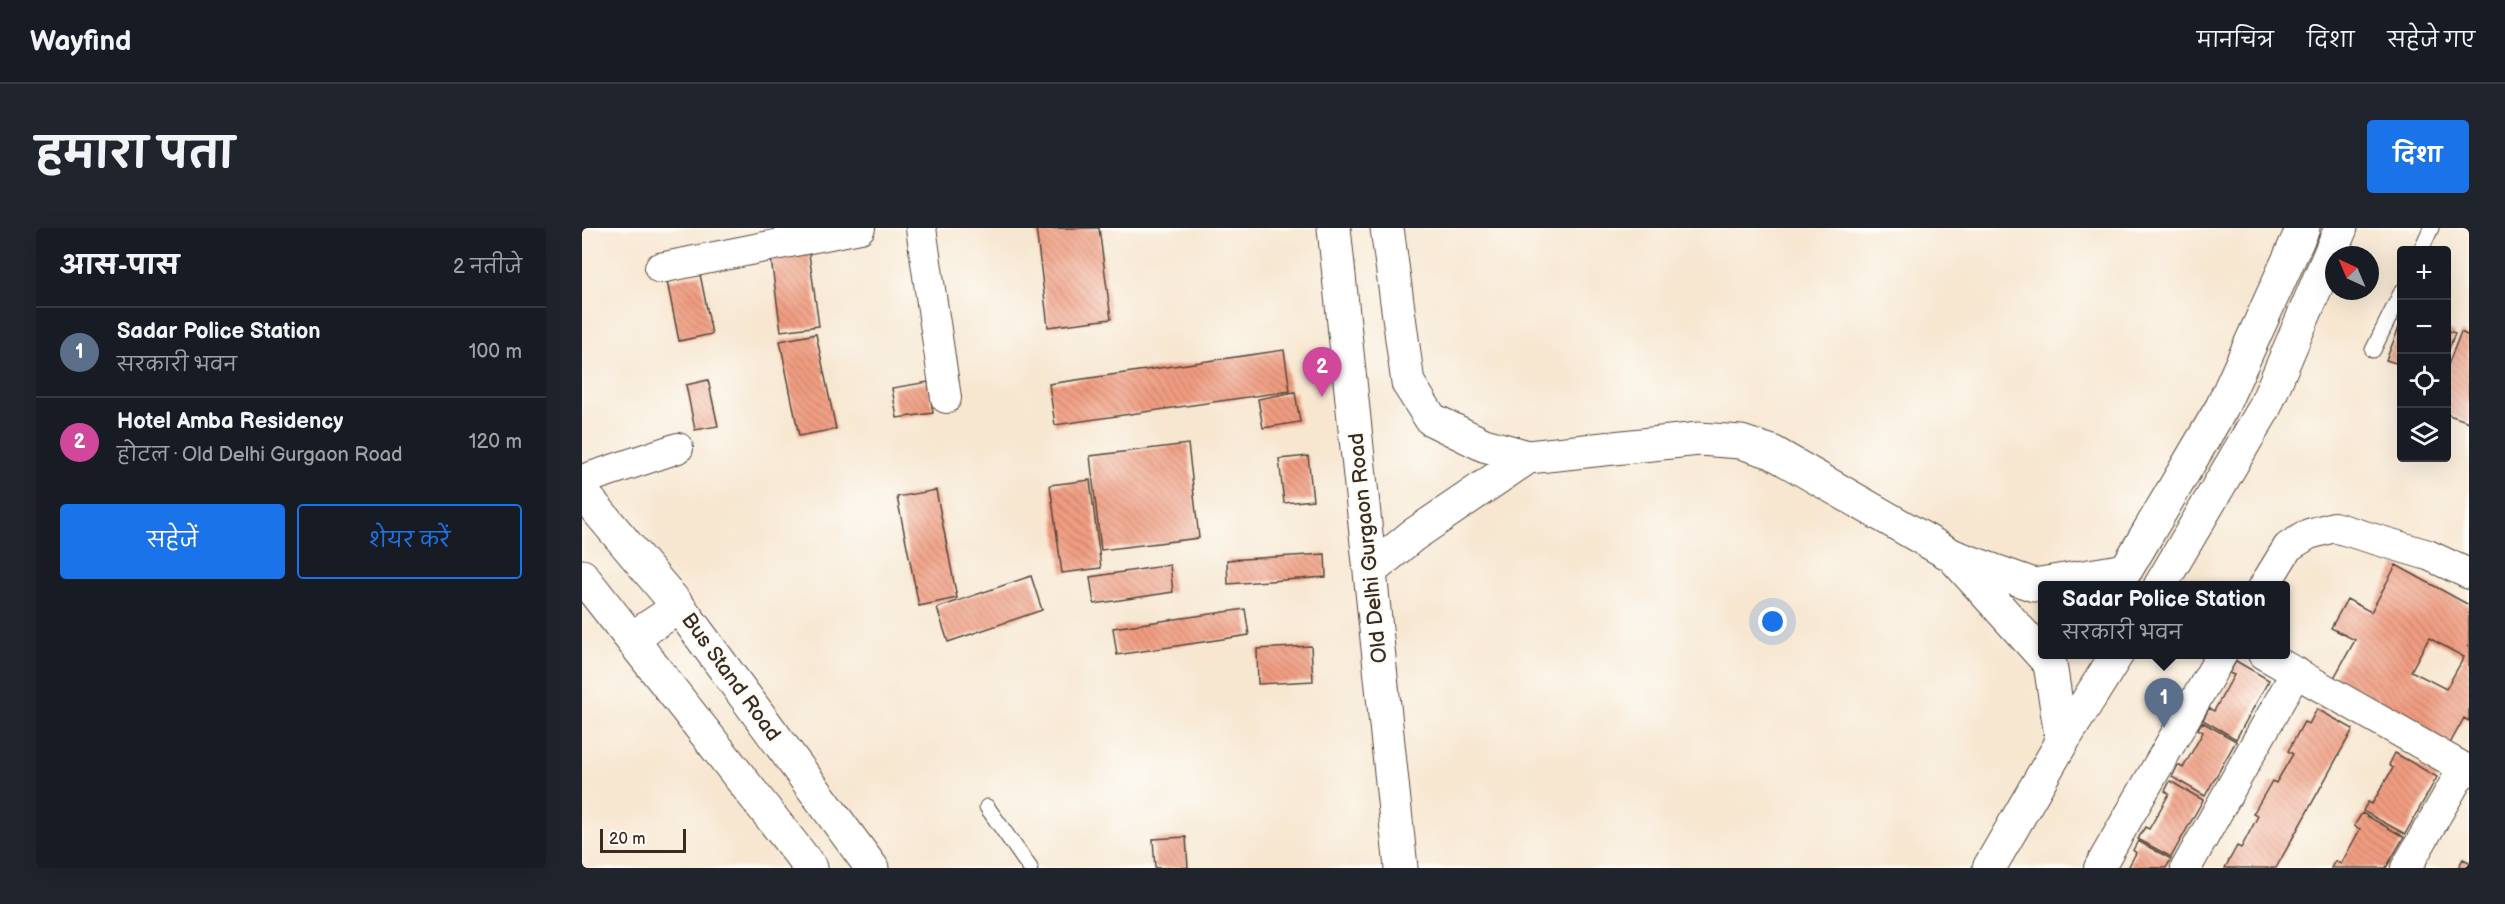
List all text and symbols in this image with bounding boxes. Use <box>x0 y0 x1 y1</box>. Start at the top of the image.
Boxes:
text: Wayfind <box>30 25 131 58</box>
text: मानचित्र <box>2197 28 2274 53</box>
text: दिशा <box>2307 28 2354 53</box>
text: सहेजे गए <box>2387 28 2475 53</box>
button: दिशा <box>2367 120 2469 193</box>
text: हमारा पता <box>36 129 234 180</box>
north arrow <box>2325 246 2379 300</box>
map controls <box>2397 246 2451 462</box>
button: + <box>2397 246 2451 300</box>
text: आस-पास <box>60 251 179 282</box>
text: 2 नतीजे <box>453 255 522 279</box>
button: − <box>2397 300 2451 354</box>
text: Sadar Police Station <box>117 318 321 345</box>
text: 1 <box>75 340 84 364</box>
text: 100 m <box>469 340 522 364</box>
pin: 2 <box>1302 348 1342 397</box>
text: सरकारी भवन <box>117 353 237 377</box>
button: locate <box>2397 354 2451 408</box>
text: Hotel Amba Residency <box>117 408 343 435</box>
button: layers <box>2397 408 2451 462</box>
text: 2 <box>74 430 85 454</box>
text: 120 m <box>469 430 522 454</box>
street label: Old Delhi Gurgaon Road <box>1343 432 1393 664</box>
text: होटल · Old Delhi Gurgaon Road <box>117 443 403 467</box>
button: सहेजें <box>60 504 285 579</box>
button: शेयर करें <box>297 504 522 579</box>
popup <box>2038 581 2290 659</box>
text: Sadar Police Station <box>2062 586 2266 613</box>
your location <box>1758 607 1787 636</box>
street label: Bus Stand Road <box>676 608 786 746</box>
text: सरकारी भवन <box>2062 621 2182 645</box>
pin: 1 <box>2144 678 2184 728</box>
scale bar <box>600 826 686 854</box>
text: 20 m <box>609 830 645 849</box>

